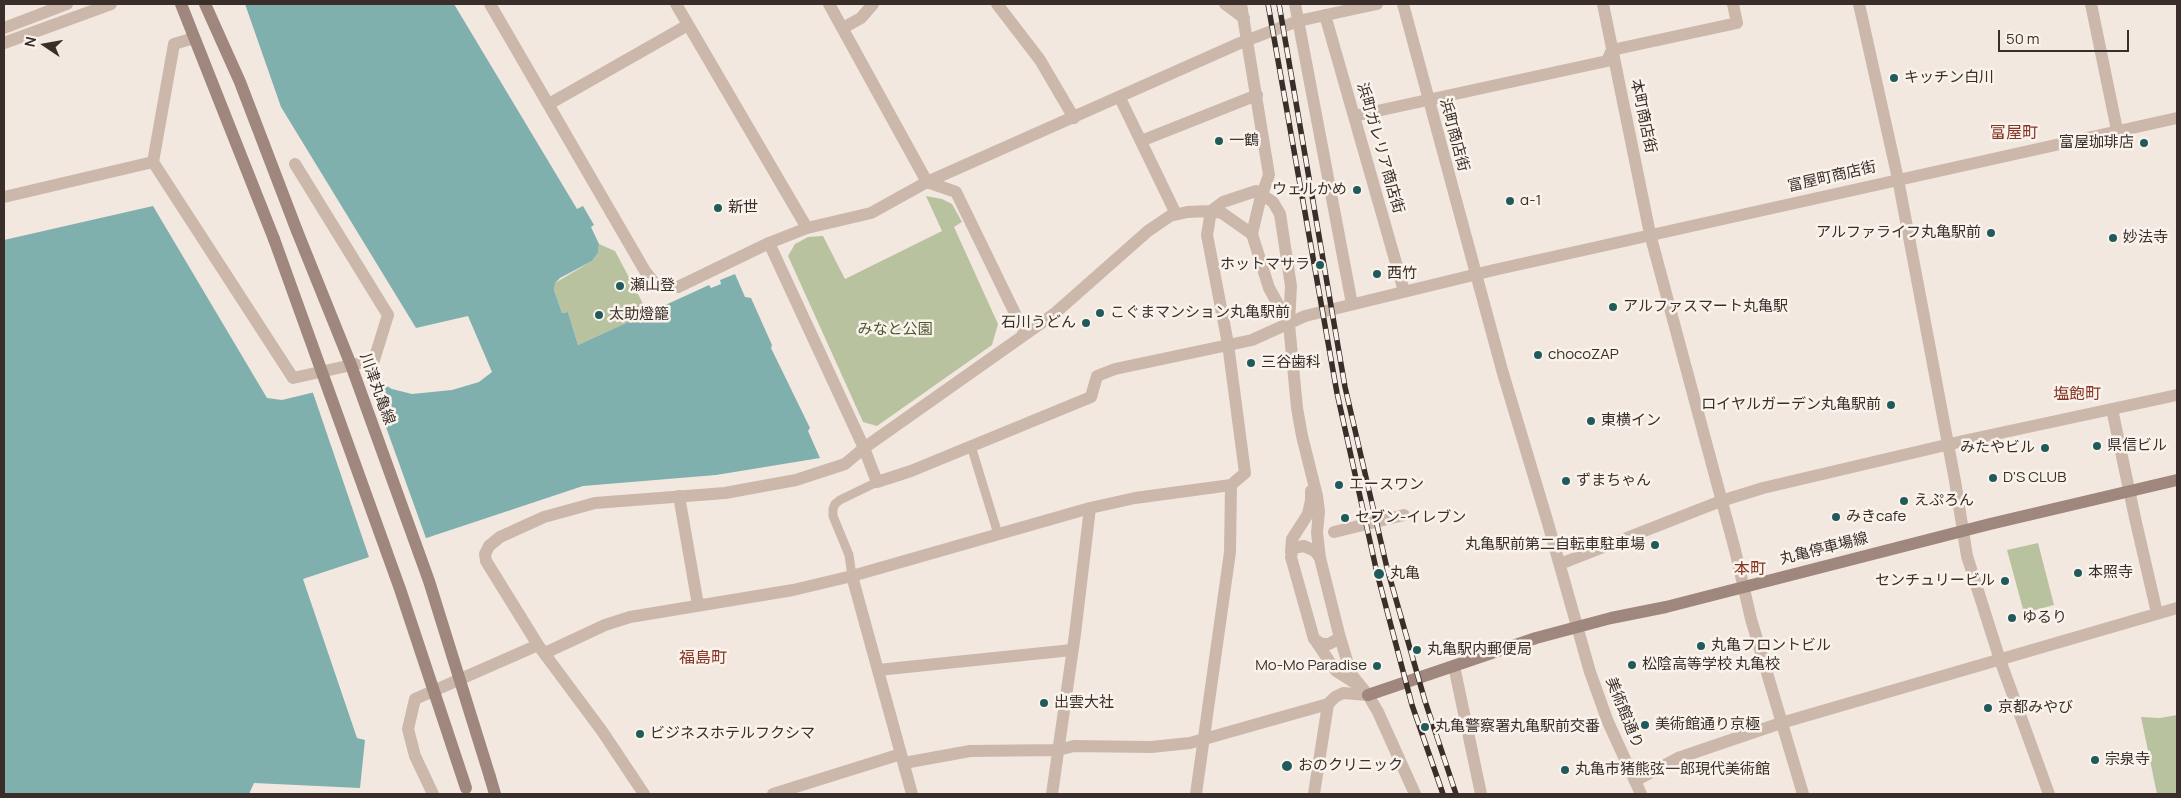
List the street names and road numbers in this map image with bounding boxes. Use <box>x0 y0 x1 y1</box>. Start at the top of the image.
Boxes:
street label: 本町商店街 <box>1626 77 1660 155</box>
street label: 浜町ガレリア商店街 <box>1353 81 1407 215</box>
street label: 浜町商店街 <box>1436 96 1472 174</box>
street label: 富屋町商店街 <box>1786 158 1878 196</box>
street label: 川津丸亀線 <box>356 351 398 427</box>
street label: 丸亀停車場線 <box>1778 529 1870 569</box>
street label: 美術館通り <box>1602 675 1646 751</box>

